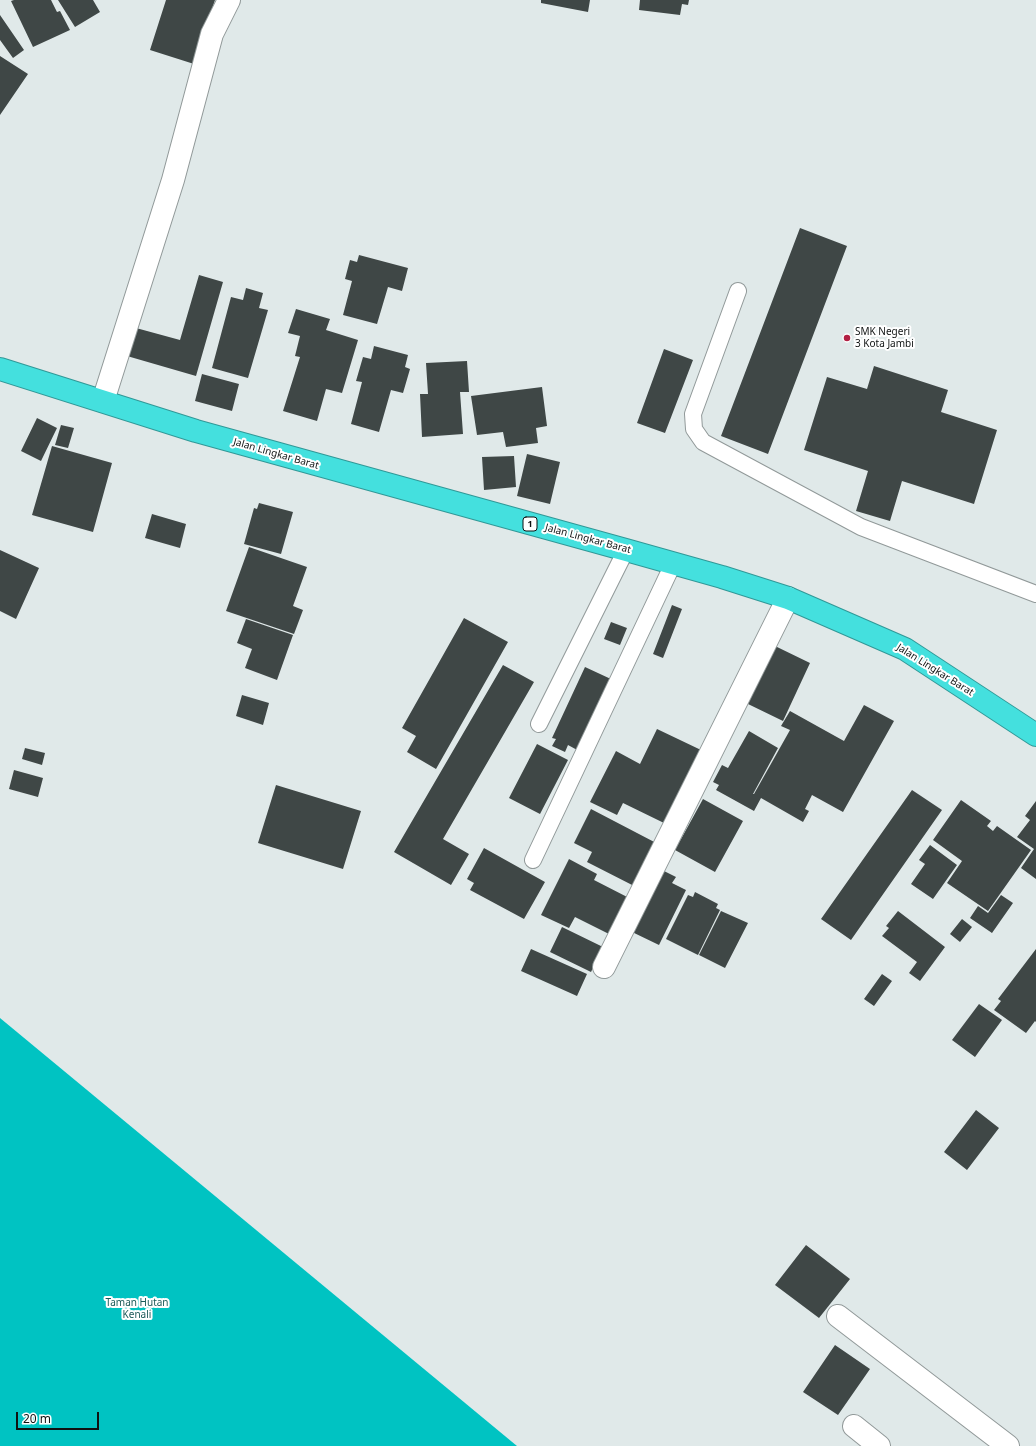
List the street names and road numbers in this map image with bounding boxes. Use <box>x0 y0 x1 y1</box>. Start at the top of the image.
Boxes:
street label: Jalan Lingkar Barat <box>232 436 320 472</box>
road number: 1 <box>523 517 537 531</box>
street label: Jalan Lingkar Barat <box>544 522 632 556</box>
street label: Jalan Lingkar Barat <box>894 641 976 699</box>

